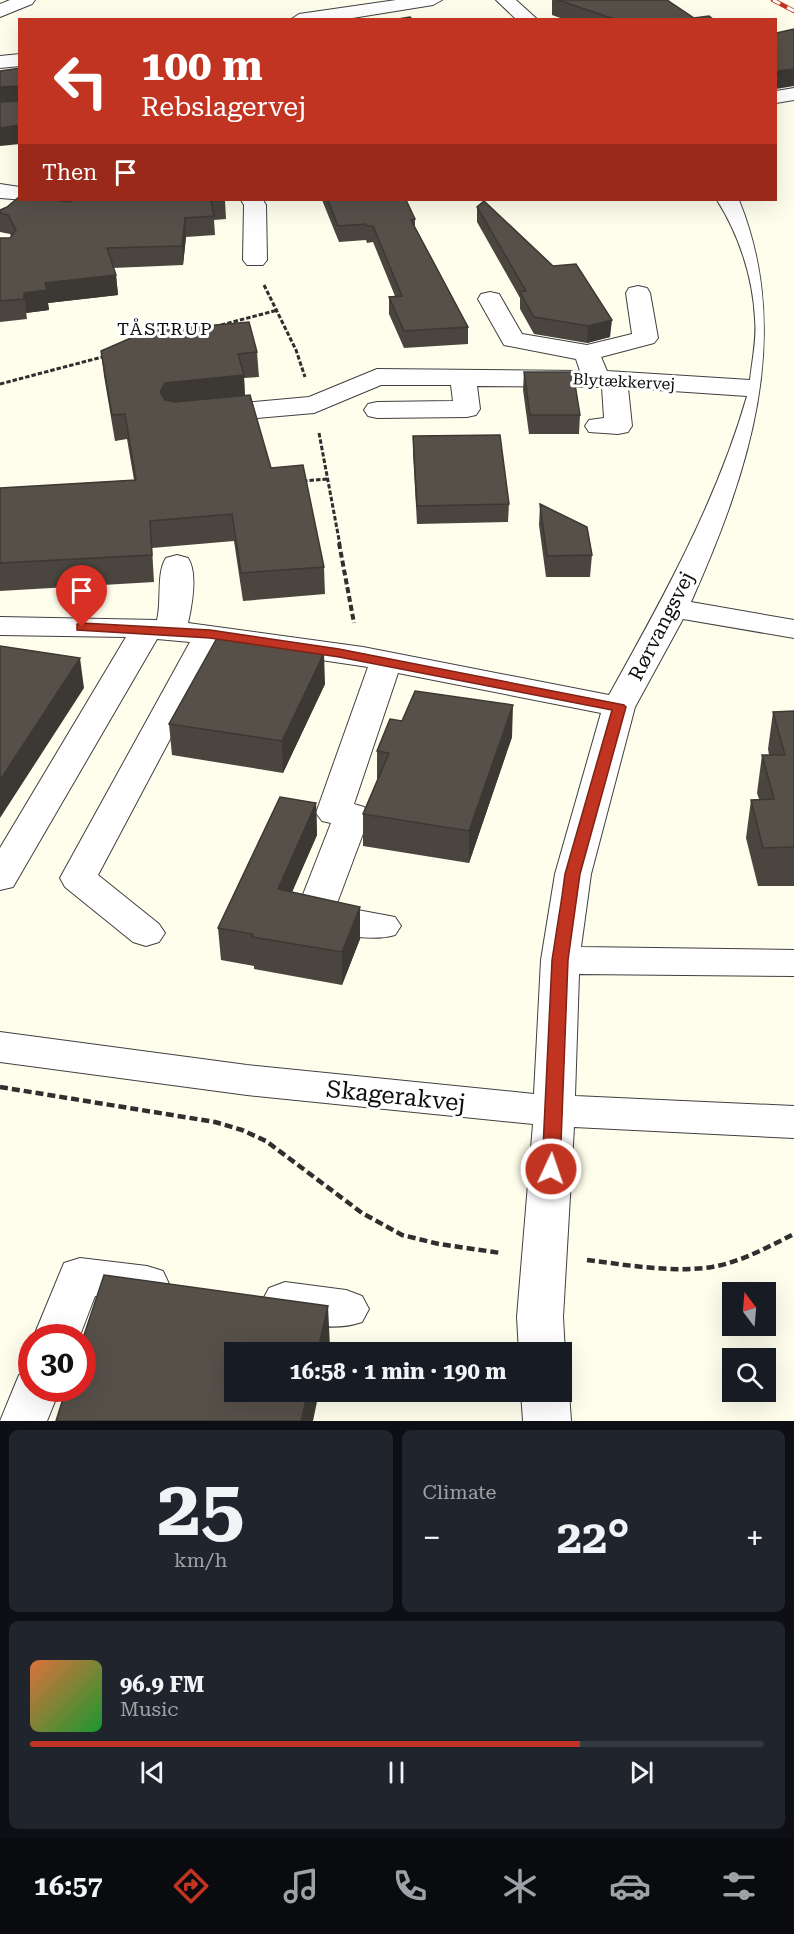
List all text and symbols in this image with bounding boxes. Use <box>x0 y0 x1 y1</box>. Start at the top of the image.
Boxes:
text: 100 m <box>141 41 263 90</box>
icon: left <box>42 42 120 120</box>
text: Rebslagervej <box>141 91 306 123</box>
icon: arrive <box>109 156 142 189</box>
text: Then <box>42 160 97 185</box>
district label: TÅSTRUP <box>117 318 213 339</box>
street label: Blytækkervej <box>572 369 676 394</box>
pin <box>56 565 107 627</box>
street label: Rørvangsvej <box>623 568 699 684</box>
icon: arrive <box>65 574 98 607</box>
street label: Skagerakvej <box>325 1075 467 1117</box>
position arrow <box>519 1137 583 1201</box>
north arrow <box>722 1282 776 1336</box>
map controls <box>722 1282 776 1402</box>
speed limit sign: 30 <box>18 1324 96 1402</box>
button: search <box>722 1348 776 1402</box>
text: 16:58 · 1 min · 190 m <box>289 1359 507 1384</box>
text: 25 <box>157 1463 244 1554</box>
text: Climate <box>423 1480 497 1504</box>
text: 22° <box>557 1511 630 1564</box>
text: − <box>423 1518 441 1557</box>
text: + <box>746 1518 764 1557</box>
text: km/h <box>174 1548 228 1572</box>
text: 96.9 FM <box>120 1672 204 1697</box>
text: Music <box>120 1697 179 1721</box>
icon: previous <box>136 1756 169 1789</box>
icon: pause <box>380 1756 413 1789</box>
icon: next <box>625 1756 658 1789</box>
icon: directions <box>170 1865 212 1907</box>
icon: music <box>280 1865 322 1907</box>
icon: phone <box>389 1865 431 1907</box>
icon: climate <box>499 1865 541 1907</box>
icon: car <box>609 1865 651 1907</box>
icon: filters <box>718 1865 760 1907</box>
text: 16:57 <box>34 1870 103 1902</box>

